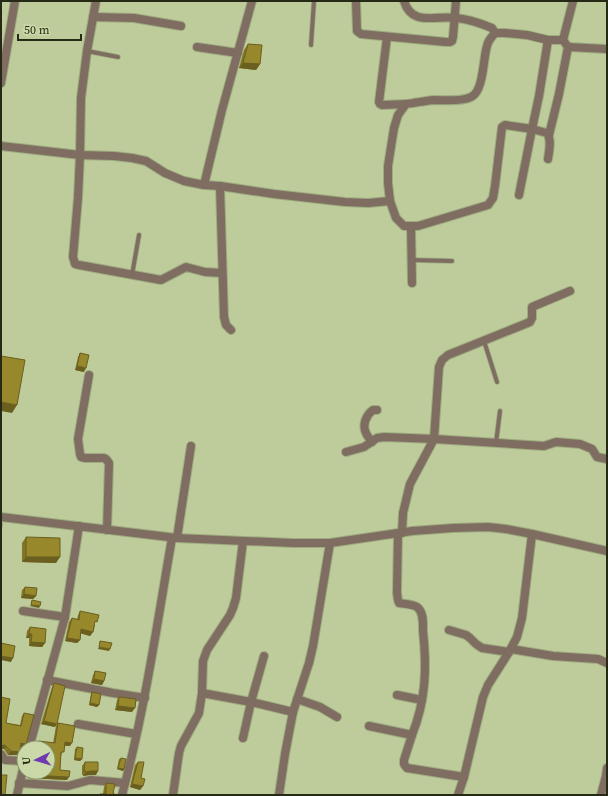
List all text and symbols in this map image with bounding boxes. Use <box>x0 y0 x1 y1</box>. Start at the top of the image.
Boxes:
scale bar <box>18 16 81 42</box>
text: 50 m <box>24 22 50 38</box>
north arrow <box>16 740 56 780</box>
text: U <box>19 756 34 765</box>

